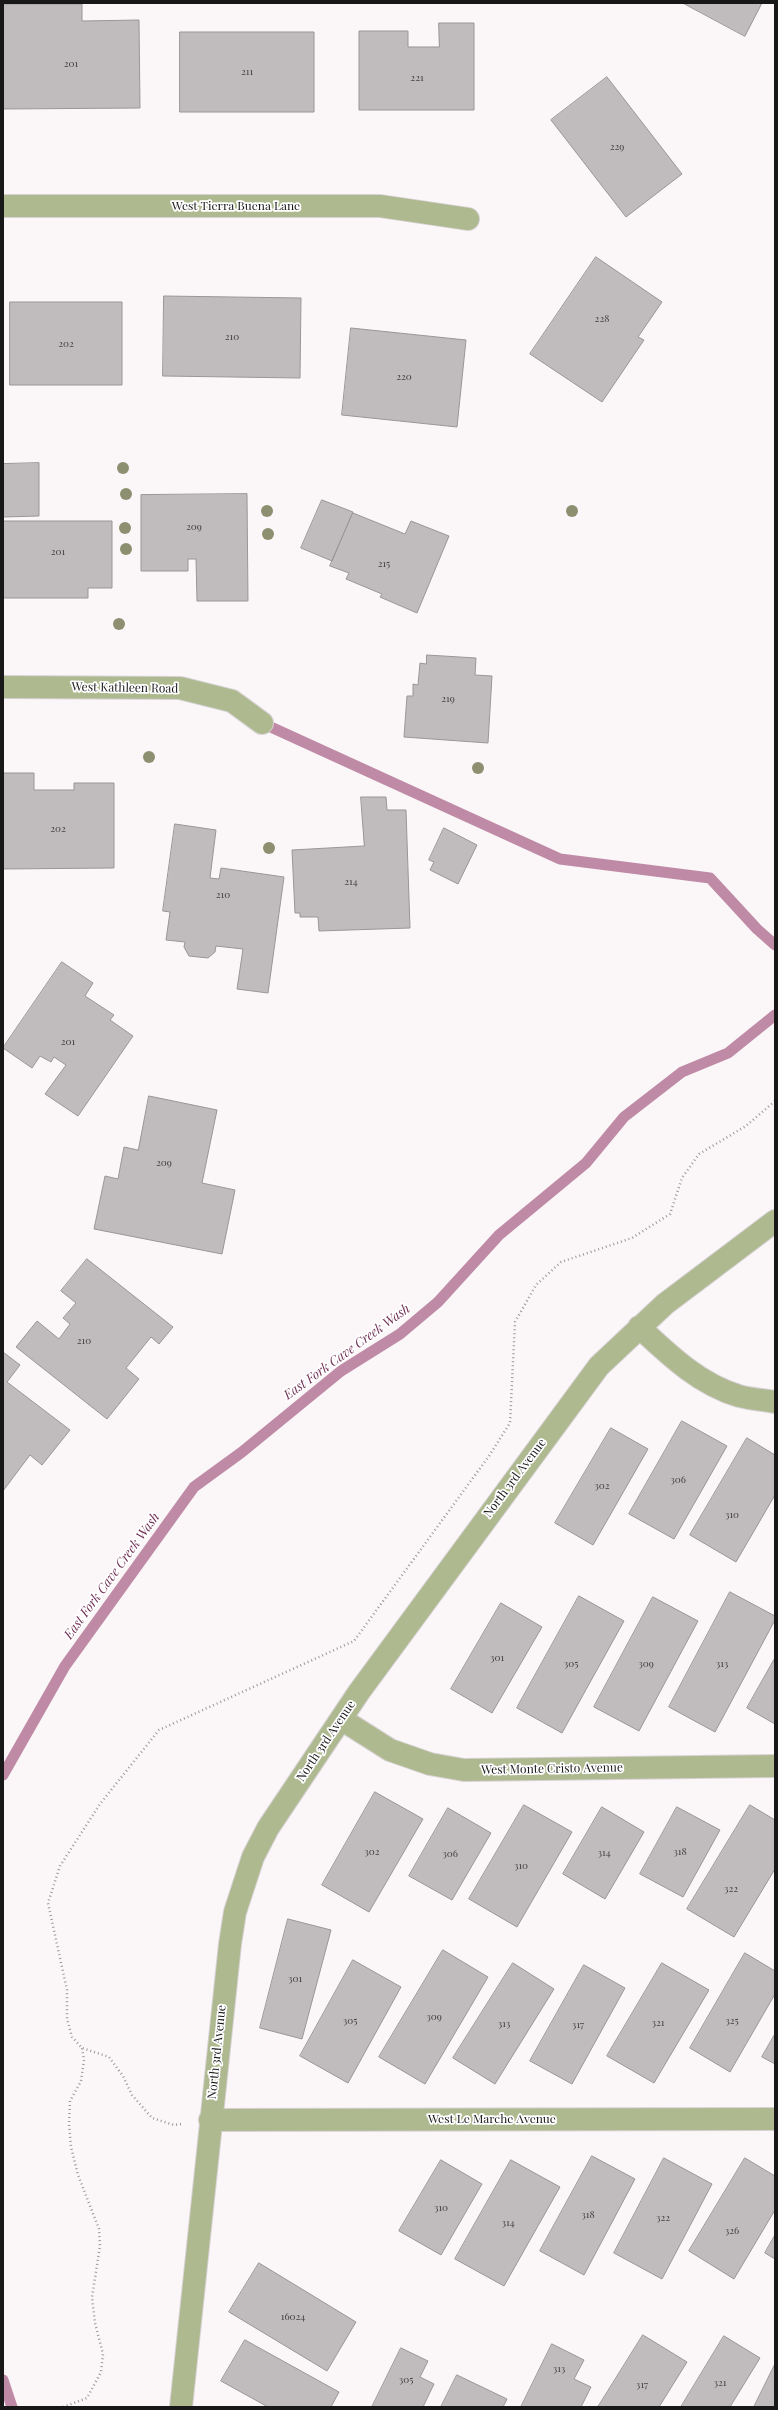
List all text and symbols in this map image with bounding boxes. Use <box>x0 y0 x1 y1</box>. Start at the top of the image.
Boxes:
house number: 201 <box>64 58 78 70</box>
house number: 211 <box>241 66 253 78</box>
house number: 221 <box>410 72 424 84</box>
house number: 229 <box>610 141 624 153</box>
street label: West Tierra Buena Lane <box>172 199 300 213</box>
house number: 228 <box>595 313 609 325</box>
house number: 210 <box>225 331 239 343</box>
house number: 202 <box>58 338 74 350</box>
house number: 220 <box>396 371 412 383</box>
house number: 209 <box>186 521 202 533</box>
house number: 201 <box>51 546 65 558</box>
house number: 215 <box>378 558 390 570</box>
street label: West Kathleen Road <box>72 680 178 696</box>
house number: 219 <box>441 693 455 705</box>
house number: 202 <box>50 823 66 835</box>
house number: 214 <box>344 876 358 888</box>
house number: 210 <box>216 889 230 901</box>
house number: 201 <box>61 1036 75 1048</box>
house number: 209 <box>156 1157 172 1169</box>
water label: East Fork Cave Creek Wash <box>281 1301 413 1403</box>
house number: 210 <box>77 1335 91 1347</box>
street label: North 3rd Avenue <box>481 1436 549 1520</box>
house number: 306 <box>670 1474 686 1486</box>
house number: 302 <box>594 1480 610 1492</box>
house number: 310 <box>725 1509 739 1521</box>
water label: East Fork Cave Creek Wash <box>61 1510 163 1642</box>
house number: 301 <box>490 1652 504 1664</box>
house number: 305 <box>564 1658 578 1670</box>
house number: 309 <box>638 1658 654 1670</box>
house number: 313 <box>716 1658 728 1670</box>
street label: North 3rd Avenue <box>294 1698 358 1784</box>
street label: West Monte Cristo Avenue <box>481 1761 623 1777</box>
house number: 302 <box>364 1846 380 1858</box>
house number: 318 <box>673 1846 687 1858</box>
house number: 314 <box>597 1847 611 1859</box>
house number: 306 <box>442 1848 458 1860</box>
house number: 310 <box>514 1860 528 1872</box>
house number: 322 <box>724 1883 738 1895</box>
house number: 301 <box>288 1973 302 1985</box>
street label: North 3rd Avenue <box>205 2004 229 2100</box>
house number: 309 <box>426 2011 442 2023</box>
house number: 305 <box>343 2015 357 2027</box>
house number: 325 <box>725 2015 739 2027</box>
house number: 321 <box>652 2017 664 2029</box>
house number: 313 <box>498 2018 510 2030</box>
house number: 317 <box>572 2019 584 2031</box>
street label: West Le Marche Avenue <box>428 2112 556 2126</box>
house number: 310 <box>434 2202 448 2214</box>
house number: 318 <box>581 2209 595 2221</box>
house number: 322 <box>656 2212 670 2224</box>
house number: 314 <box>501 2217 515 2229</box>
house number: 326 <box>725 2225 739 2237</box>
house number: 16024 <box>281 2311 305 2323</box>
house number: 313 <box>553 2363 565 2375</box>
house number: 305 <box>399 2374 413 2386</box>
house number: 321 <box>714 2377 726 2389</box>
house number: 317 <box>636 2379 648 2391</box>

